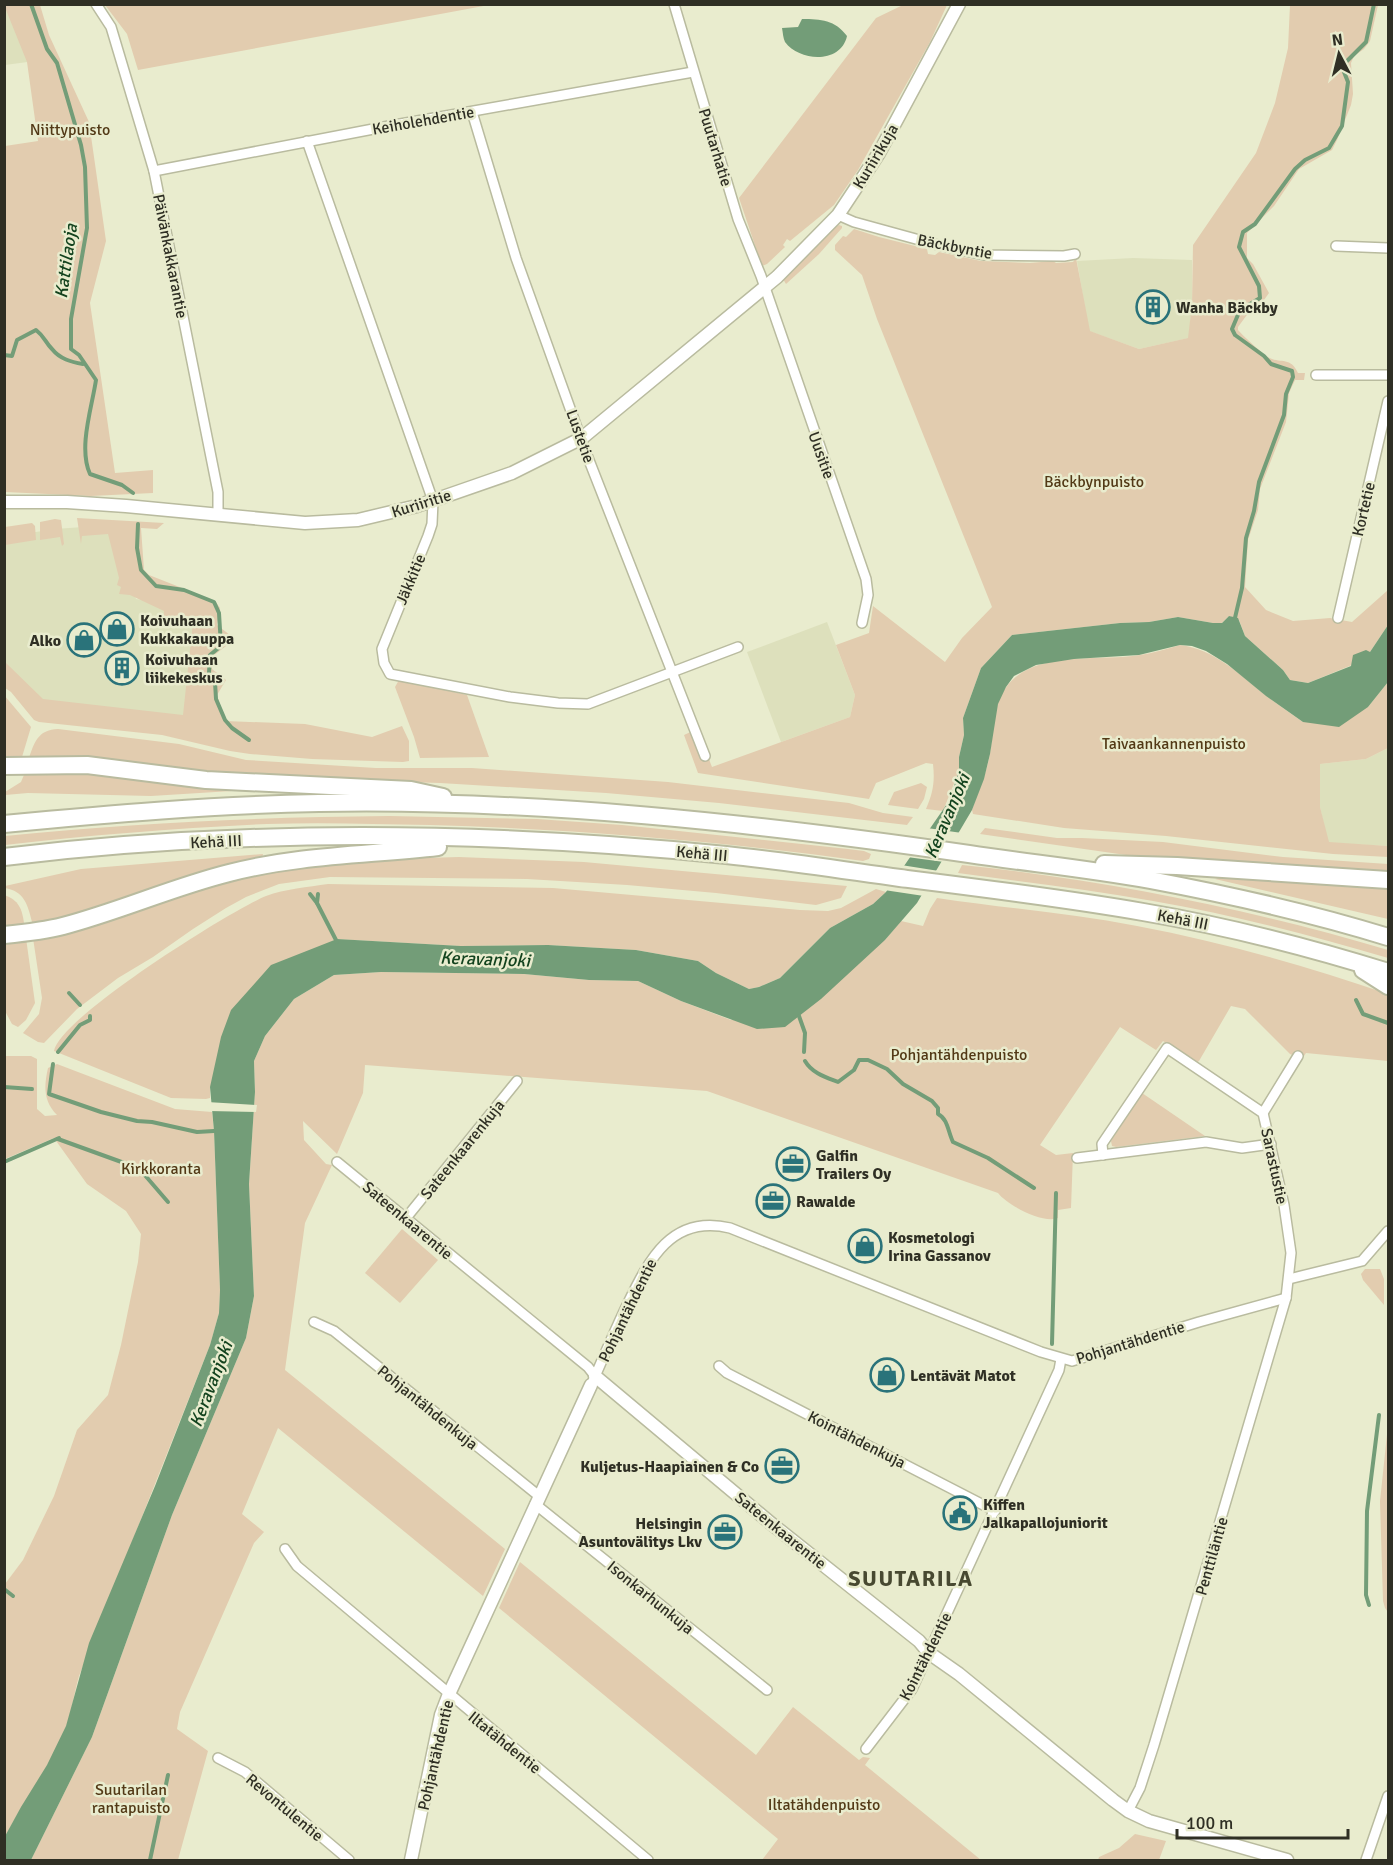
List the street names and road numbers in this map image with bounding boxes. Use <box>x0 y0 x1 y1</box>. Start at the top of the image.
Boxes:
street label: Keiholehdentie <box>371 102 476 140</box>
street label: Puutarhatie <box>694 106 736 189</box>
street label: Kuriirikuja <box>849 120 903 193</box>
street label: Päivänkakkarantie <box>148 192 192 320</box>
street label: Bäckbyntie <box>916 230 994 264</box>
street label: Lustetie <box>561 407 599 466</box>
street label: Uusitie <box>803 429 839 482</box>
street label: Kortetie <box>1348 480 1380 538</box>
street label: Kuriiritie <box>389 485 454 522</box>
street label: Jäkkitie <box>391 551 431 608</box>
street label: Kehä III <box>190 831 242 853</box>
street label: Kehä III <box>675 842 729 866</box>
street label: Kehä III <box>1156 905 1210 935</box>
street label: Sateenkaarenkuja <box>416 1096 509 1204</box>
street label: Sarastustie <box>1256 1126 1292 1206</box>
street label: Sateenkaarentie <box>358 1177 457 1264</box>
street label: Pohjantähdentie <box>594 1255 662 1365</box>
street label: Pohjantähdentie <box>1073 1317 1187 1369</box>
street label: Pohjantähdenkuja <box>373 1361 482 1454</box>
street label: Kointähdenkuja <box>804 1407 909 1473</box>
street label: Sateenkaarentie <box>731 1488 830 1574</box>
street label: Penttiläntie <box>1191 1515 1233 1598</box>
street label: Isonkarhunkuja <box>603 1557 698 1639</box>
street label: Kointähdentie <box>895 1609 957 1704</box>
street label: Pohjantähdentie <box>414 1698 458 1812</box>
street label: Iltatähdentie <box>464 1707 545 1778</box>
street label: Revontulentie <box>242 1770 327 1846</box>

